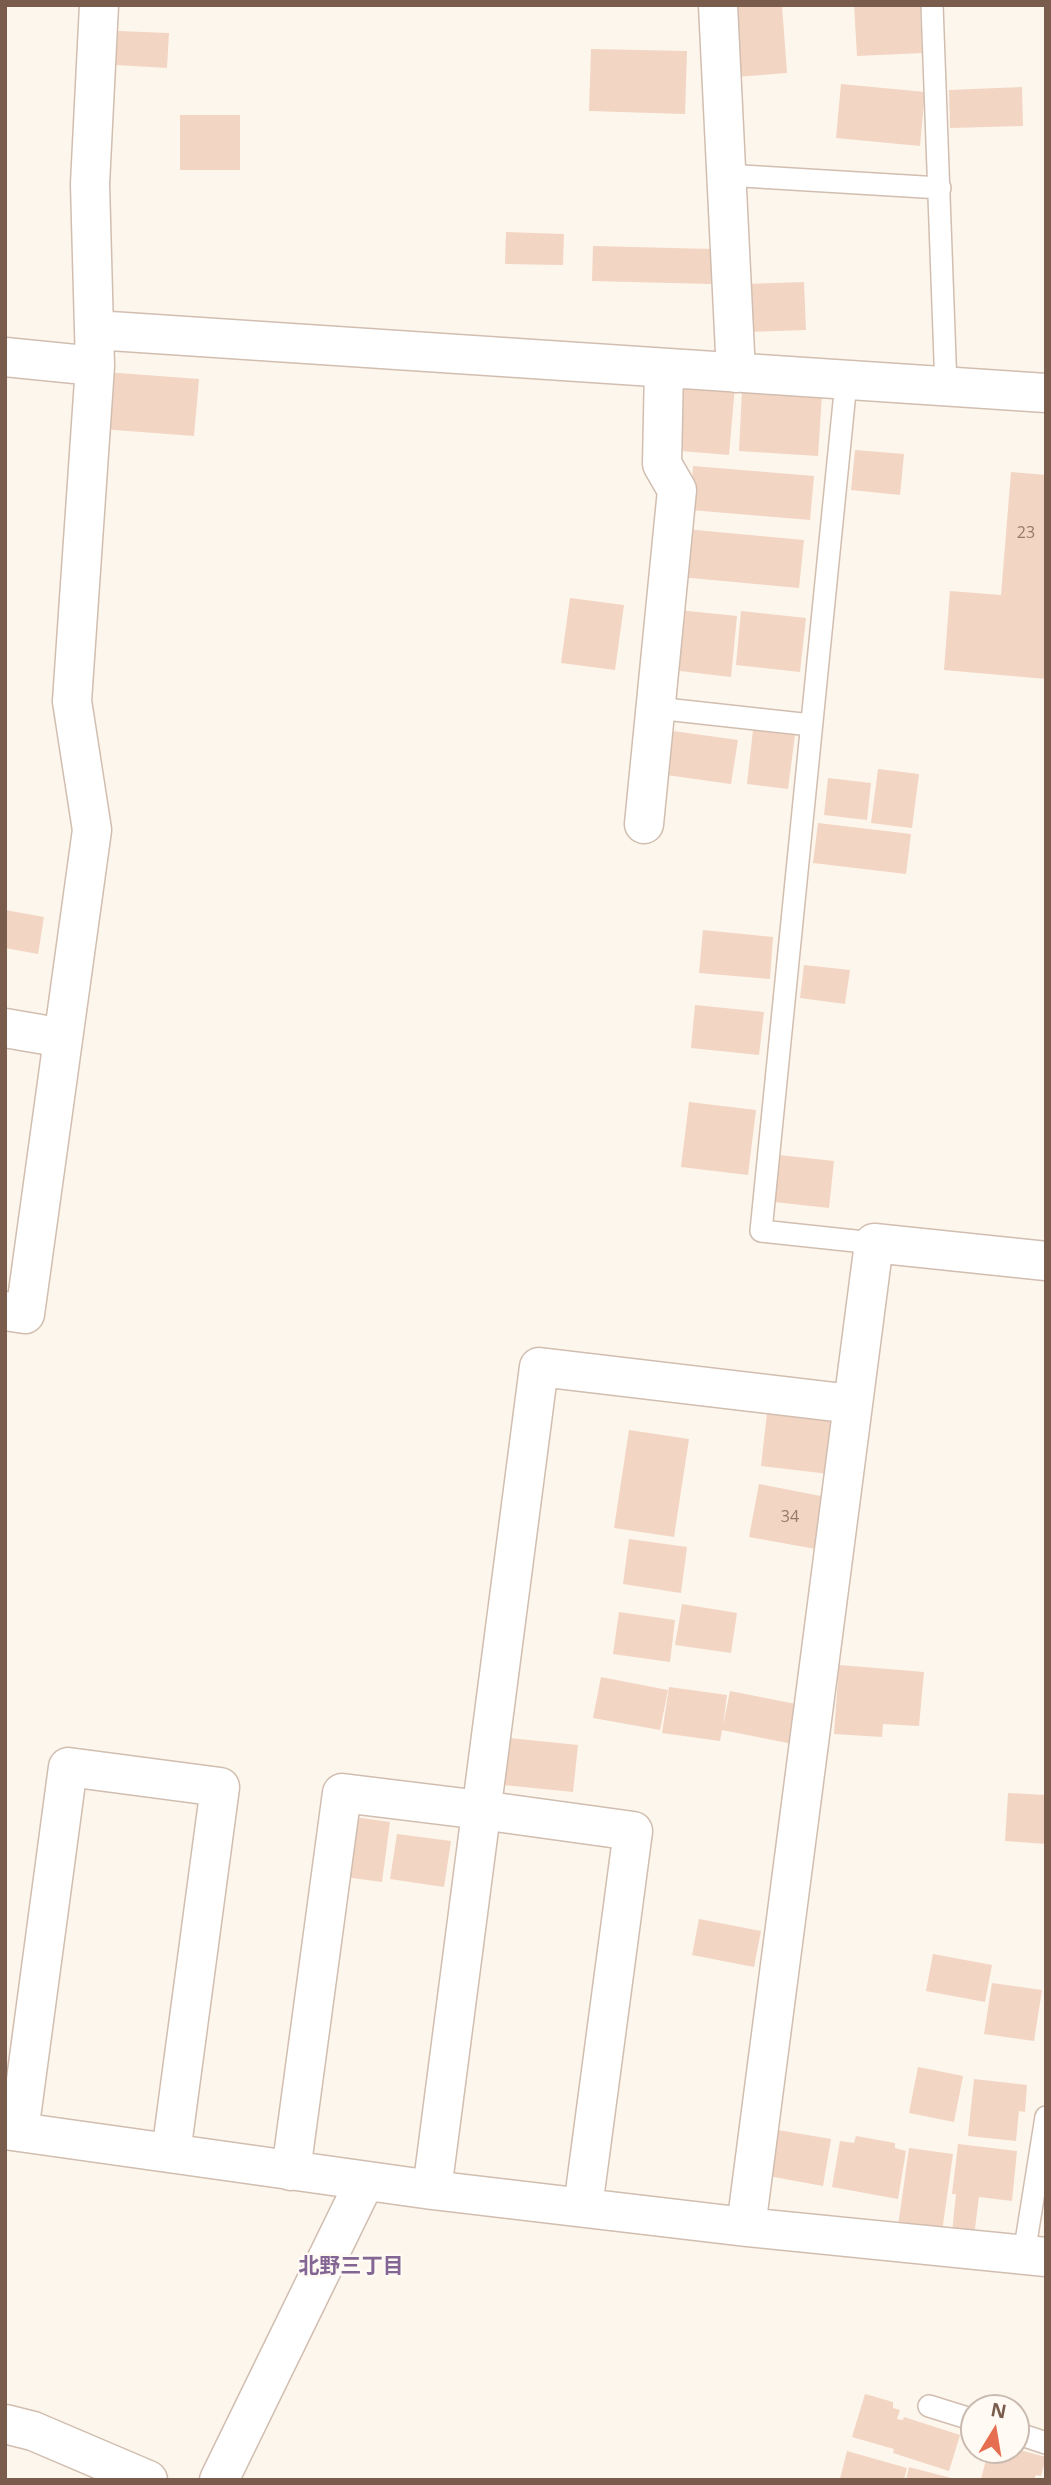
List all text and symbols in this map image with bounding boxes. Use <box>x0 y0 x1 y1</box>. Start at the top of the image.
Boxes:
house number: 23 <box>1017 523 1035 543</box>
house number: 34 <box>781 1507 799 1527</box>
district label: 北野三丁目 <box>299 2254 403 2280</box>
north arrow <box>960 2394 1030 2464</box>
text: N <box>989 2396 1009 2425</box>

